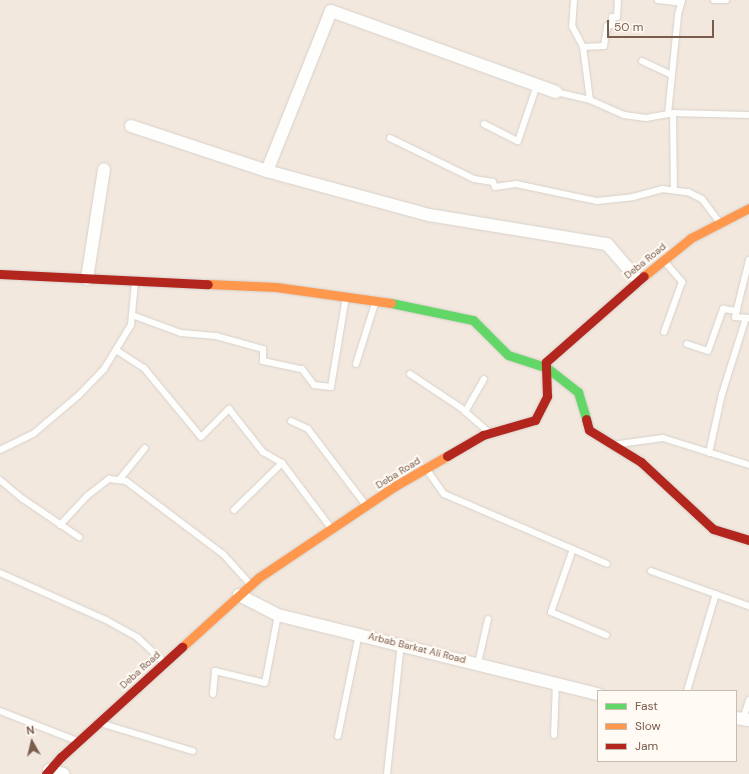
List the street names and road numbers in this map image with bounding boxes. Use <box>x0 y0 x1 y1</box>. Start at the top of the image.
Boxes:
street label: Deba Road <box>622 241 668 281</box>
street label: Deba Road <box>374 455 422 491</box>
street label: Arbab Barkat Ali Road <box>367 630 467 666</box>
street label: Deba Road <box>117 649 163 691</box>

